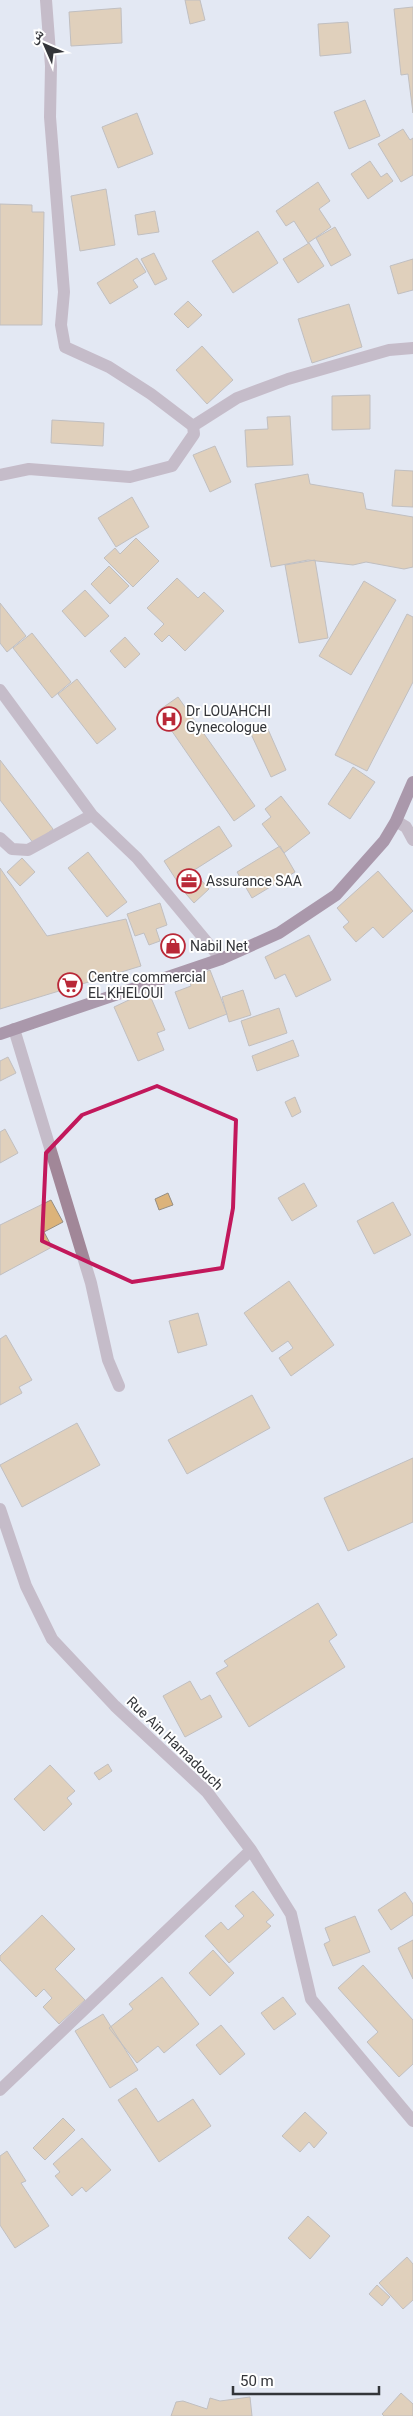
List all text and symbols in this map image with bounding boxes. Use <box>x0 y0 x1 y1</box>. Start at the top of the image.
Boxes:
north arrow <box>20 20 70 70</box>
text: ش <box>25 25 48 47</box>
place label: Dr LOUAHCHI Gynecologue <box>186 703 271 735</box>
hospital icon: Dr LOUAHCHI Gynecologue <box>156 706 182 732</box>
office icon: Assurance SAA <box>176 868 202 894</box>
place label: Assurance SAA <box>206 873 302 889</box>
shop icon: Nabil Net <box>160 933 186 959</box>
place label: Nabil Net <box>190 938 248 954</box>
place label: Centre commercial EL KHELOUI <box>88 969 206 1001</box>
supermarket icon: Centre commercial EL KHELOUI <box>57 972 83 998</box>
street label: Rue Ain Hamadouch <box>124 1693 226 1793</box>
scale bar <box>233 2364 379 2396</box>
text: 50 m <box>240 2372 274 2390</box>

